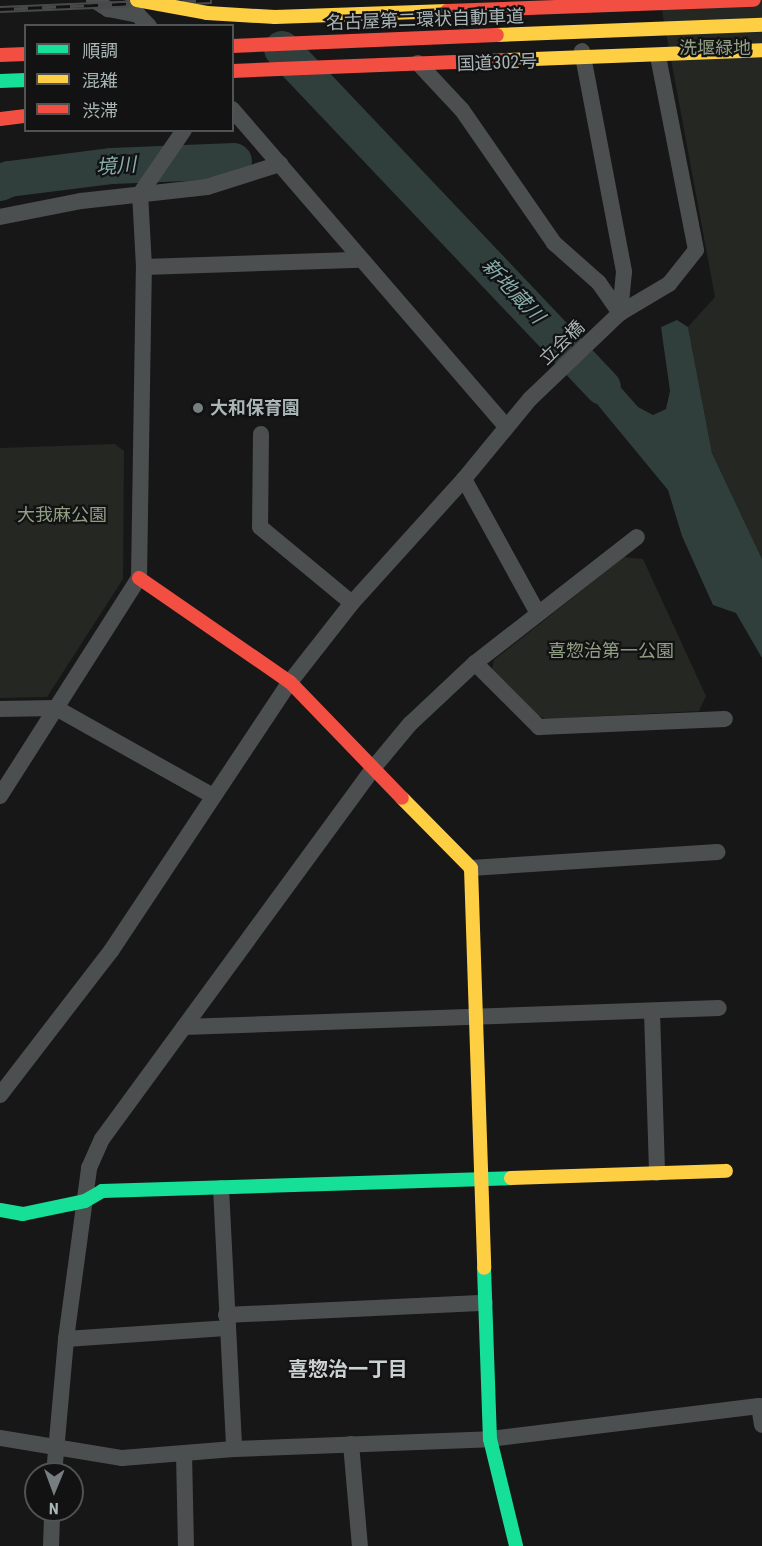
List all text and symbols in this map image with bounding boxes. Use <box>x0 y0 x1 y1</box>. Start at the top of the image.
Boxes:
street label: 名古屋第二環状自動車道 <box>326 6 524 34</box>
legend <box>24 24 234 132</box>
park label: 洗堰緑地 <box>679 37 751 59</box>
text: 順調 <box>82 40 118 61</box>
street label: 国道302号 <box>456 51 538 75</box>
text: 混雑 <box>82 70 118 91</box>
text: 渋滞 <box>82 100 118 121</box>
water label: 境川 <box>95 153 137 179</box>
water label: 新地蔵川 <box>477 254 549 328</box>
street label: 立会橋 <box>535 316 589 370</box>
place label: 大和保育園 <box>210 397 300 419</box>
marker: 大和保育園 <box>191 401 205 415</box>
park label: 大我麻公園 <box>17 504 107 526</box>
park label: 喜惣治第一公園 <box>548 640 674 662</box>
district label: 喜惣治一丁目 <box>288 1357 408 1381</box>
north arrow <box>24 1462 84 1522</box>
text: N <box>49 1499 59 1518</box>

